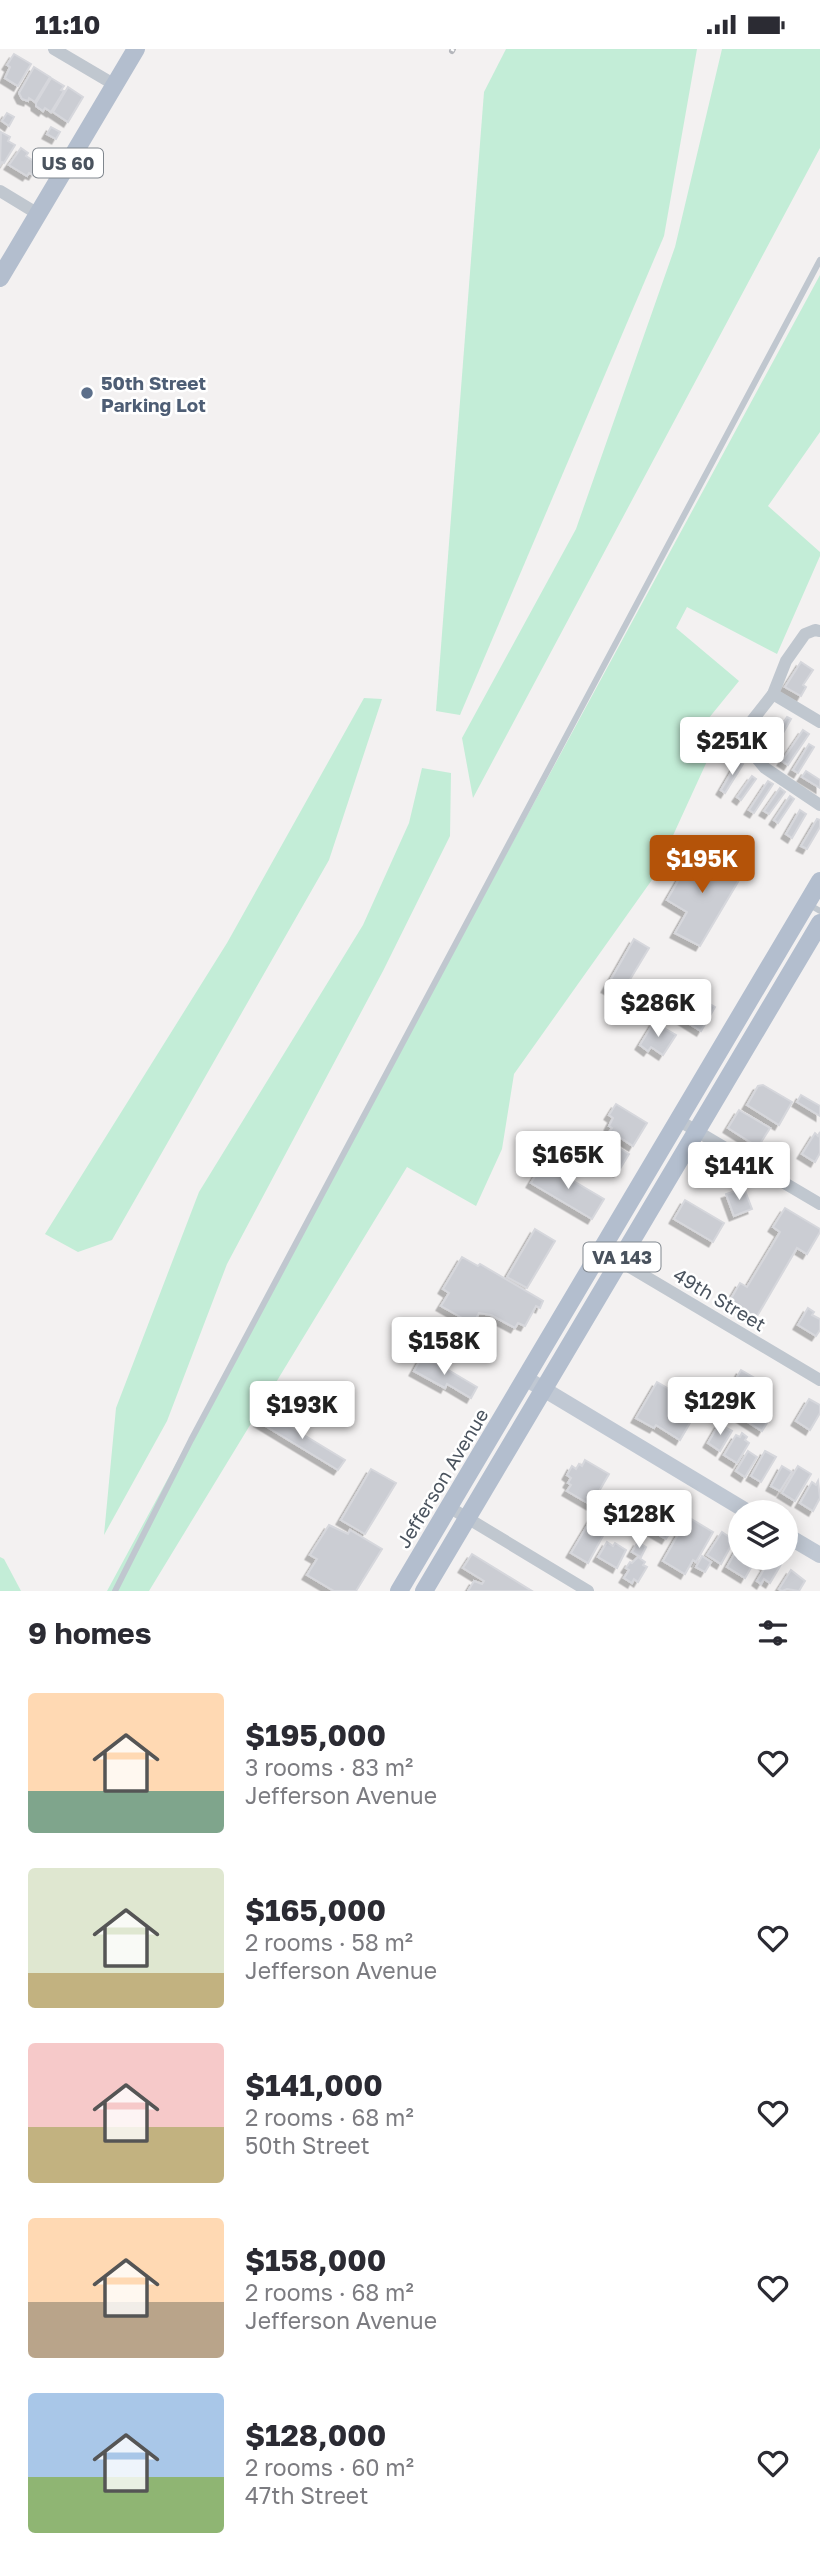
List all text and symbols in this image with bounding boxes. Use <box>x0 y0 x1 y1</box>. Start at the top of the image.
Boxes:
text: 11:10 <box>35 9 100 40</box>
road number: US 60 <box>33 149 103 177</box>
place label: 50th Street Parking Lot <box>101 371 206 416</box>
marker: 50th Street Parking Lot <box>79 385 95 401</box>
pin: $251K <box>683 717 781 777</box>
text: $251K <box>696 726 768 754</box>
pin: $195K <box>653 835 751 895</box>
text: $195K <box>666 844 738 872</box>
pin: $286K <box>609 979 707 1039</box>
text: $286K <box>620 988 696 1016</box>
pin: $165K <box>519 1131 617 1191</box>
text: $165K <box>532 1140 604 1168</box>
pin: $141K <box>690 1143 788 1202</box>
text: $141K <box>704 1151 774 1179</box>
road number: VA 143 <box>584 1243 660 1272</box>
street label: 49th Street <box>670 1263 770 1335</box>
pin: $158K <box>395 1317 493 1377</box>
text: $158K <box>408 1326 480 1354</box>
pin: $129K <box>671 1377 769 1437</box>
pin: $193K <box>253 1381 351 1441</box>
text: $129K <box>684 1386 756 1414</box>
text: $193K <box>266 1390 338 1418</box>
street label: Jefferson Avenue <box>391 1404 493 1552</box>
pin: $128K <box>590 1491 688 1550</box>
text: $128K <box>603 1499 675 1527</box>
map controls <box>728 1500 798 1570</box>
button: layers <box>728 1500 798 1570</box>
icon: filters <box>754 1614 792 1652</box>
text: 9 homes <box>28 1615 151 1651</box>
text: $195,000 <box>245 1717 386 1753</box>
icon: home <box>84 1721 168 1805</box>
icon: heart <box>754 1744 792 1782</box>
text: 3 rooms · 83 m² <box>245 1753 413 1781</box>
text: Jefferson Avenue <box>245 1781 437 1809</box>
text: $165,000 <box>245 1892 386 1928</box>
icon: home <box>84 1896 168 1980</box>
icon: heart <box>754 1919 792 1957</box>
text: 2 rooms · 58 m² <box>245 1928 413 1956</box>
text: Jefferson Avenue <box>245 1956 437 1984</box>
text: $141,000 <box>245 2067 383 2103</box>
icon: home <box>84 2071 168 2155</box>
icon: heart <box>754 2094 792 2132</box>
text: 2 rooms · 68 m² <box>245 2103 414 2131</box>
text: 50th Street <box>245 2131 370 2159</box>
text: $158,000 <box>245 2242 386 2278</box>
icon: home <box>84 2246 168 2330</box>
icon: heart <box>754 2269 792 2307</box>
text: 2 rooms · 68 m² <box>245 2278 414 2306</box>
text: Jefferson Avenue <box>245 2306 437 2334</box>
text: $128,000 <box>245 2417 386 2453</box>
icon: home <box>84 2421 168 2505</box>
icon: heart <box>754 2444 792 2482</box>
text: 2 rooms · 60 m² <box>245 2453 414 2481</box>
text: 47th Street <box>245 2481 368 2509</box>

